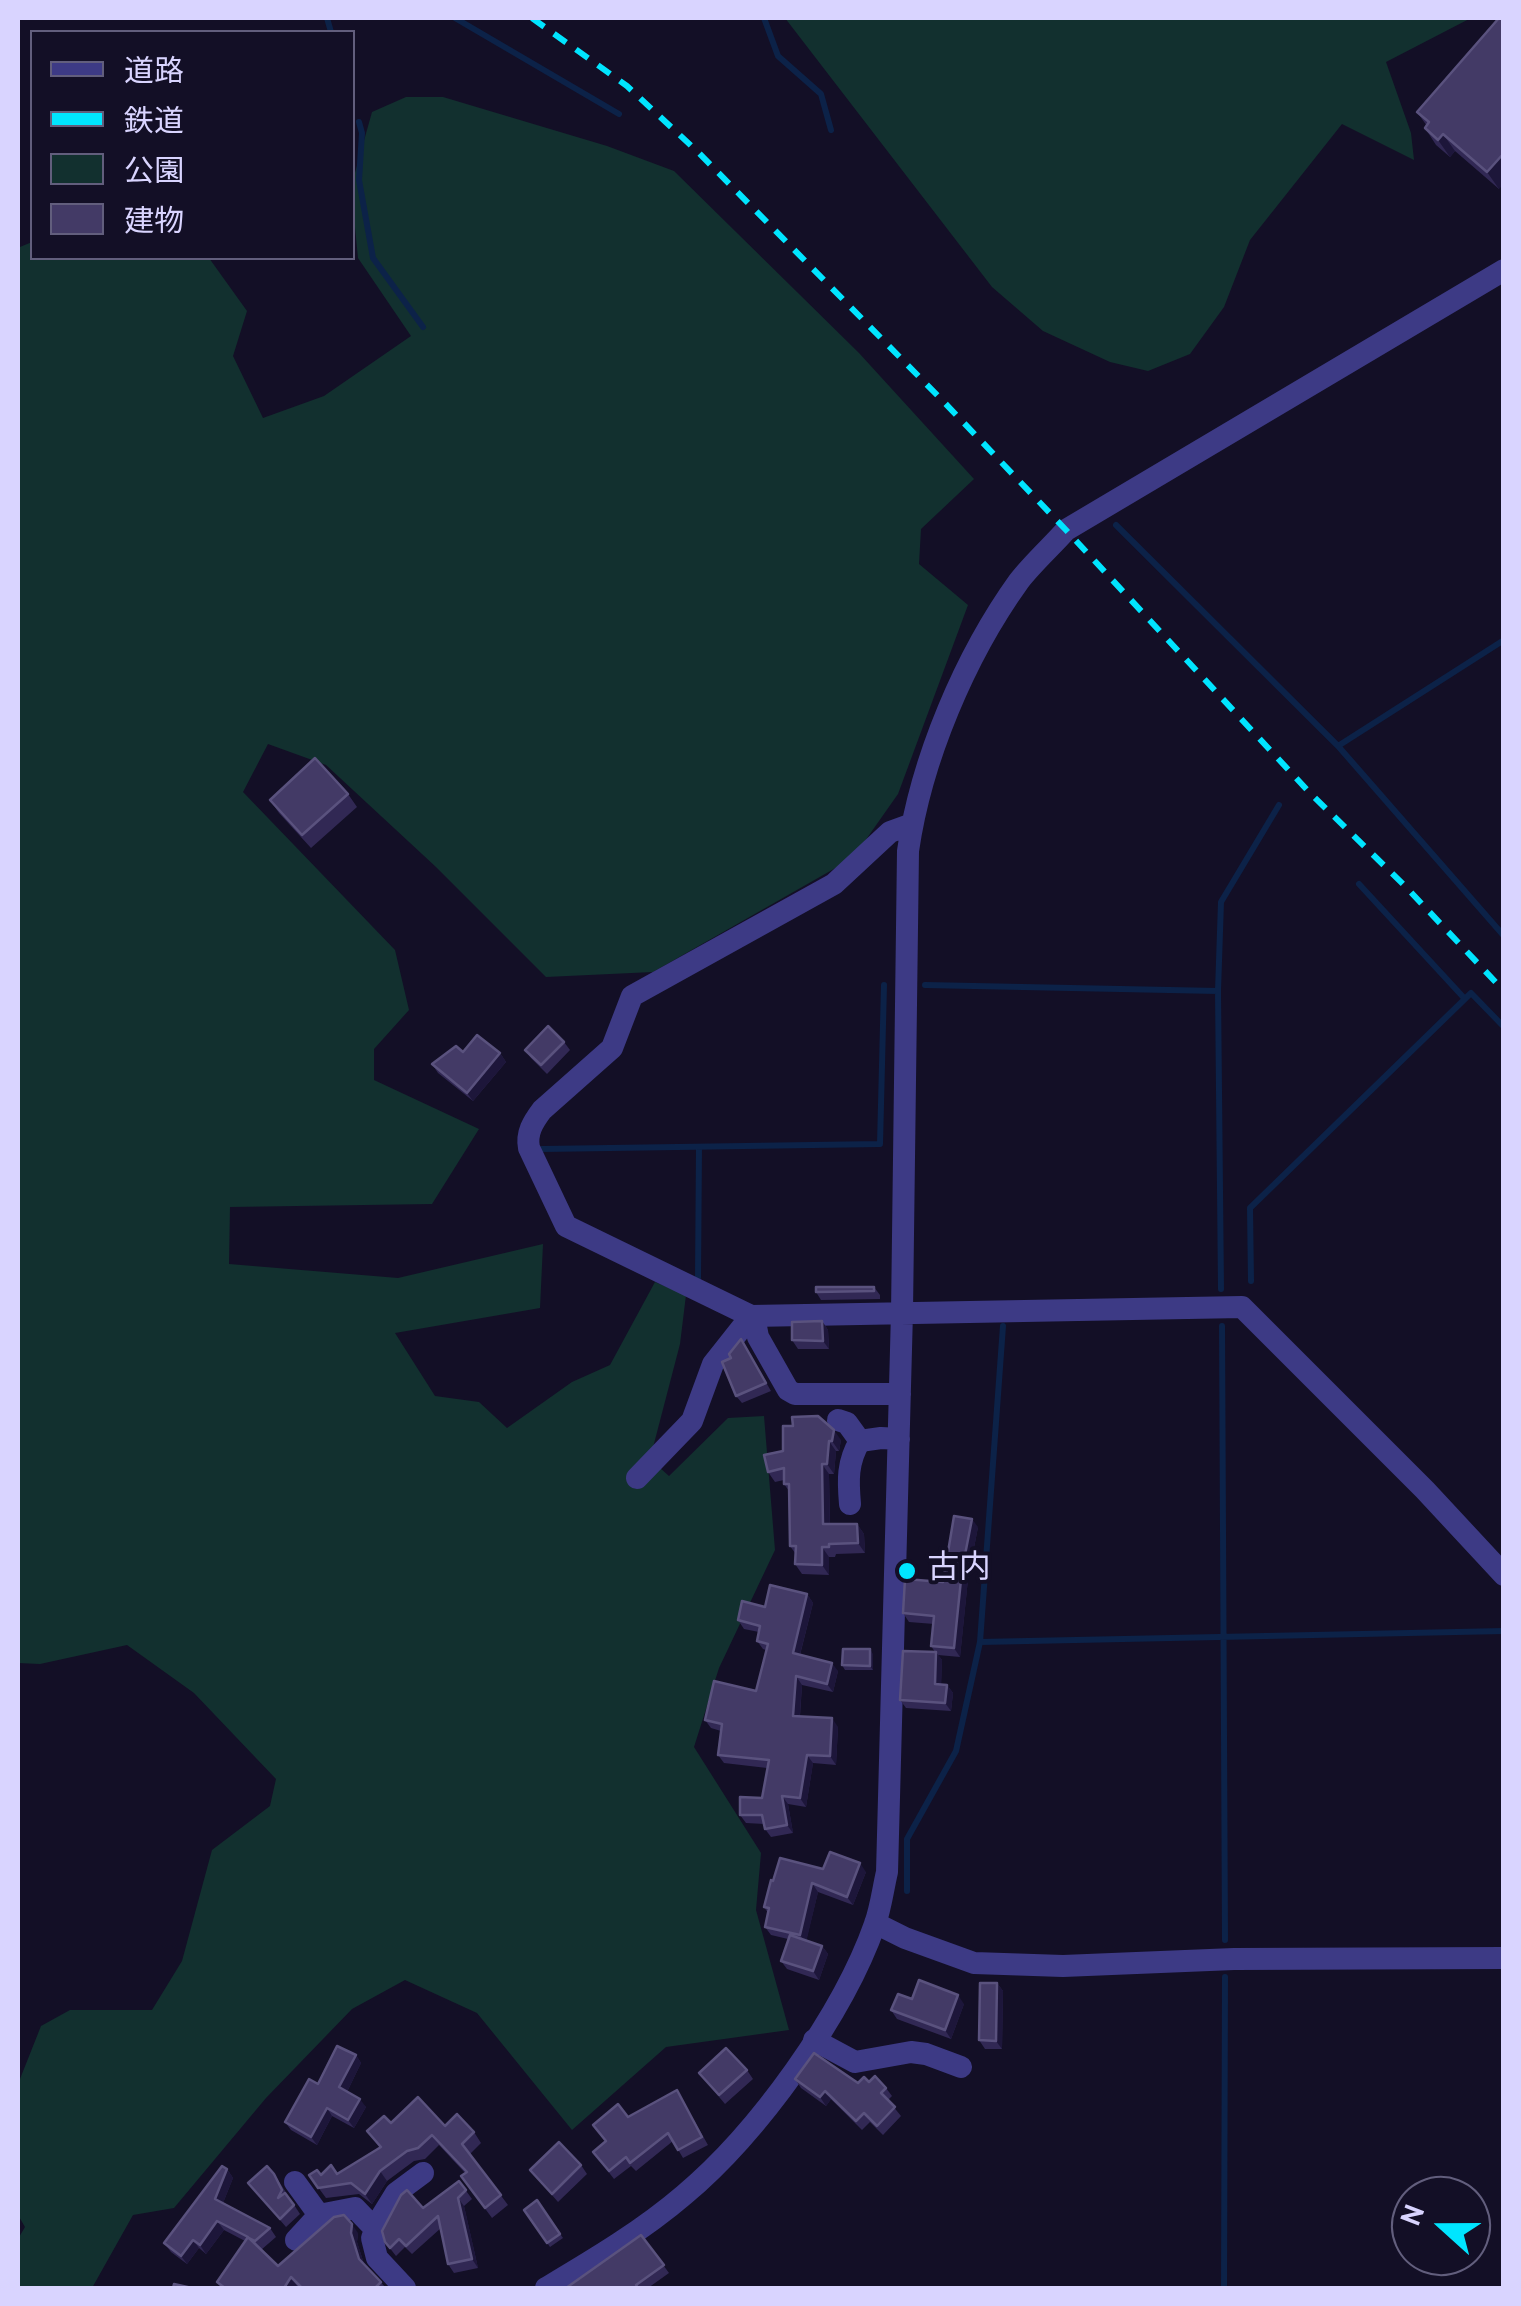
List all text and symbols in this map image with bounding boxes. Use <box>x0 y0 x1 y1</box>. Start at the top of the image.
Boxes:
legend <box>30 30 355 260</box>
text: 道路 <box>124 55 184 92</box>
text: 鉄道 <box>124 105 184 142</box>
text: 公園 <box>124 155 184 192</box>
text: 建物 <box>124 205 184 242</box>
place label: 古内 <box>927 1552 991 1590</box>
marker: 古内 <box>896 1560 918 1582</box>
north arrow <box>1391 2176 1491 2276</box>
text: N <box>1394 2200 1435 2232</box>

